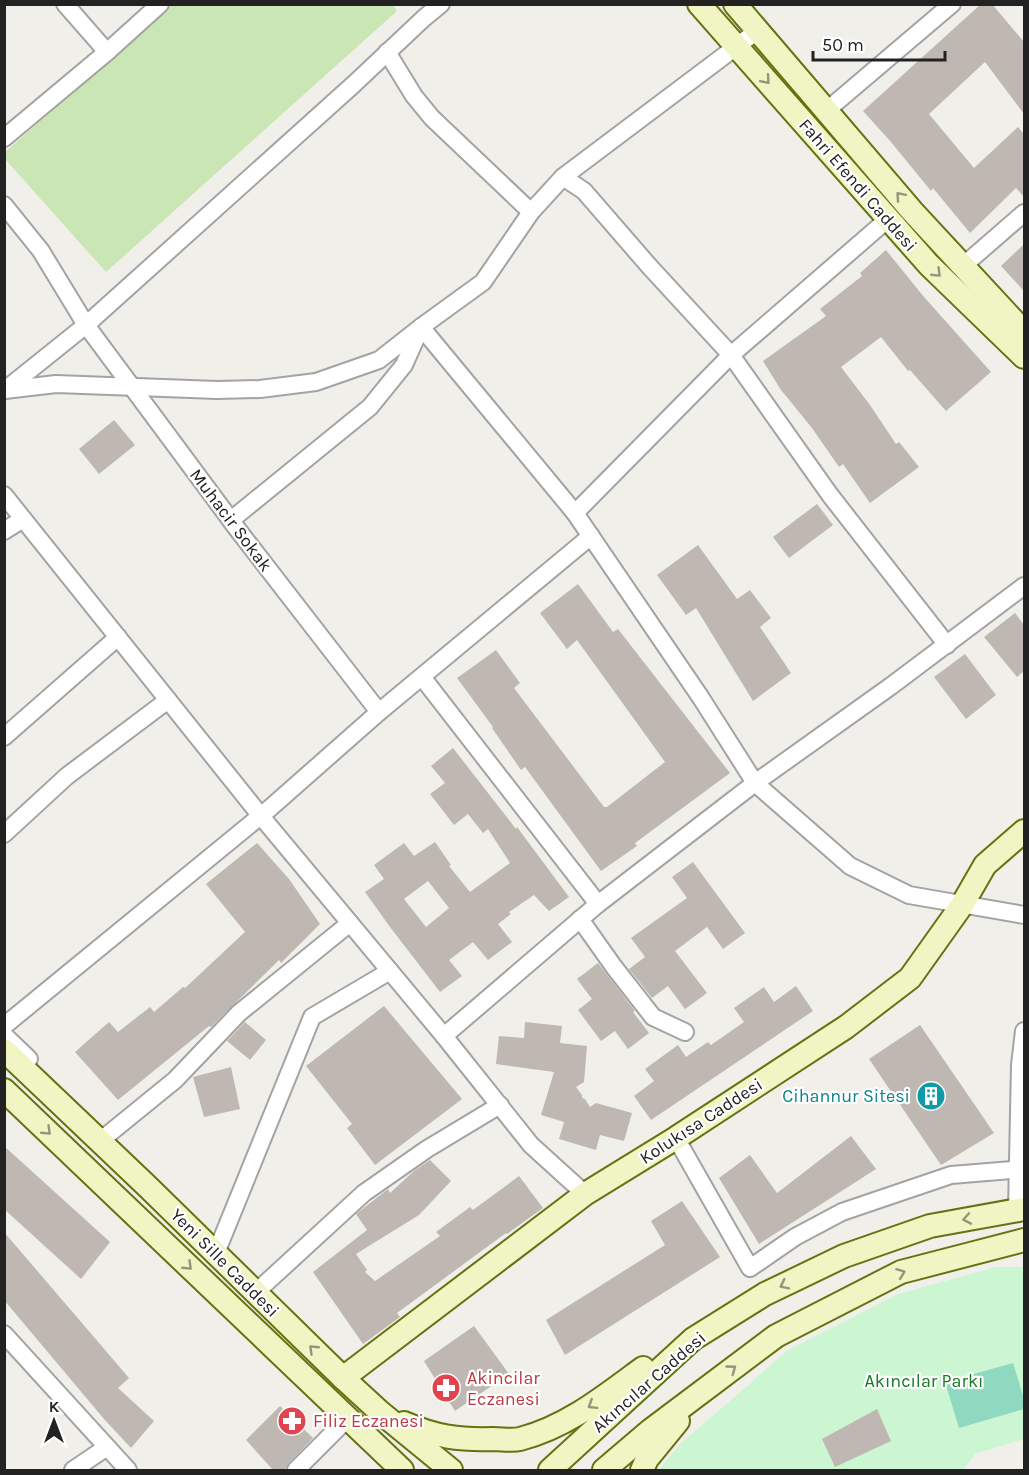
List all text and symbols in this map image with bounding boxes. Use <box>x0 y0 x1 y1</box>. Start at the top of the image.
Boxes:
scale bar <box>813 24 945 62</box>
text: 50 m <box>822 34 864 56</box>
one-way arrow <box>759 73 770 84</box>
street label: Fahri Efendi Caddesi <box>794 114 922 256</box>
one-way arrow <box>896 192 907 203</box>
one-way arrow <box>929 265 940 276</box>
street label: Muhacir Sokak <box>185 464 277 576</box>
street label: Kolukısa Caddesi <box>635 1073 767 1169</box>
building icon: Cihannur Sitesi <box>915 1080 947 1112</box>
place label: Cihannur Sitesi <box>782 1085 910 1107</box>
one-way arrow <box>40 1124 50 1135</box>
street label: Yeni Sille Caddesi <box>166 1204 284 1322</box>
one-way arrow <box>962 1212 972 1225</box>
one-way arrow <box>181 1259 191 1270</box>
one-way arrow <box>895 1268 906 1280</box>
one-way arrow <box>780 1278 791 1289</box>
street label: Akıncılar Caddesi <box>588 1327 710 1437</box>
one-way arrow <box>309 1345 319 1356</box>
one-way arrow <box>725 1365 736 1376</box>
place label: Akincilar Eczanesi <box>467 1367 540 1410</box>
park label: Akıncılar Parkı <box>865 1370 983 1392</box>
pharmacy icon: Akincilar Eczanesi <box>430 1372 462 1404</box>
north arrow <box>24 1391 84 1451</box>
text: K <box>49 1397 60 1416</box>
one-way arrow <box>587 1398 598 1409</box>
pharmacy icon: Filiz Eczanesi <box>276 1405 308 1437</box>
place label: Filiz Eczanesi <box>313 1410 424 1432</box>

